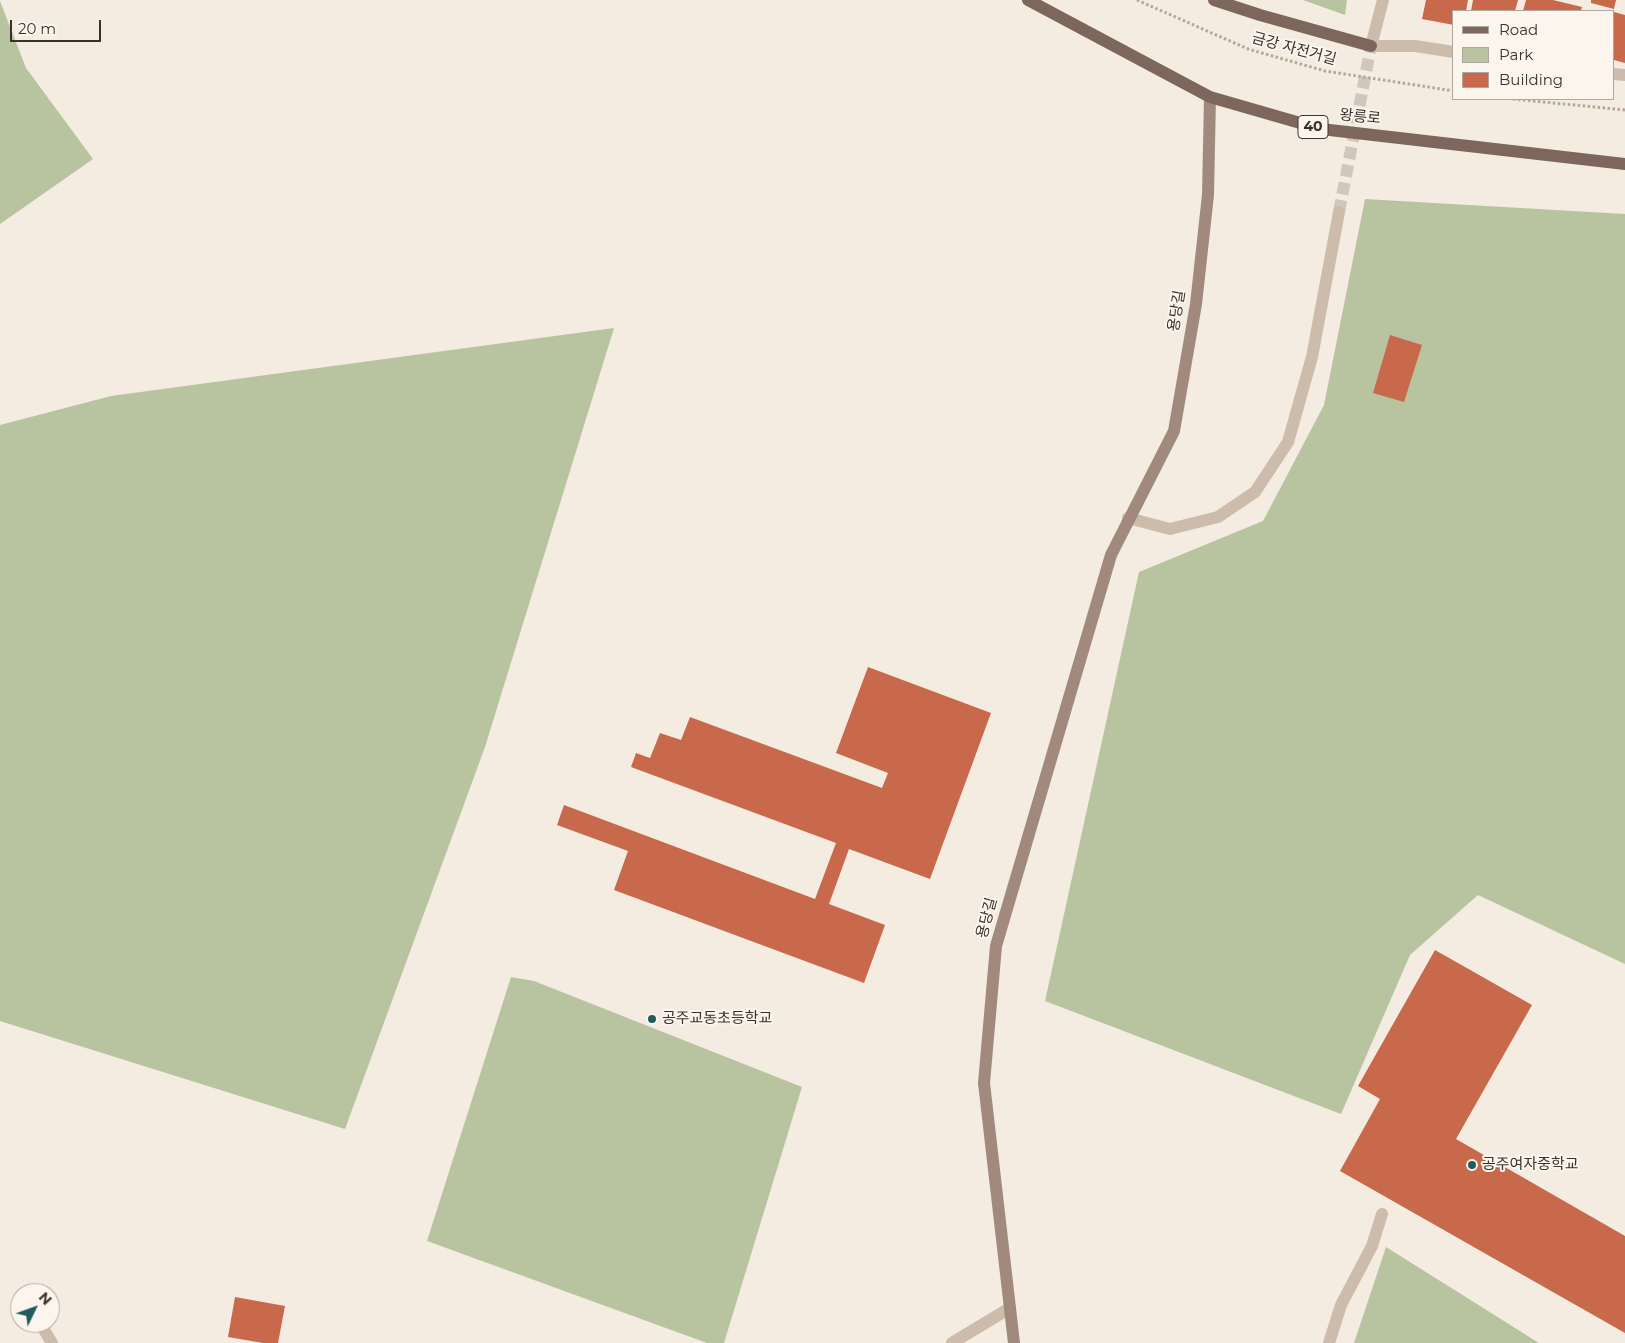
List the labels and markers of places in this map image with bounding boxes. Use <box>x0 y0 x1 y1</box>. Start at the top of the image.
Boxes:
place label: 공주교동초등학교 <box>662 1010 772 1028</box>
marker: 공주교동초등학교 <box>646 1013 658 1025</box>
place label: 공주여자중학교 <box>1482 1156 1579 1174</box>
marker: 공주여자중학교 <box>1466 1159 1478 1171</box>

